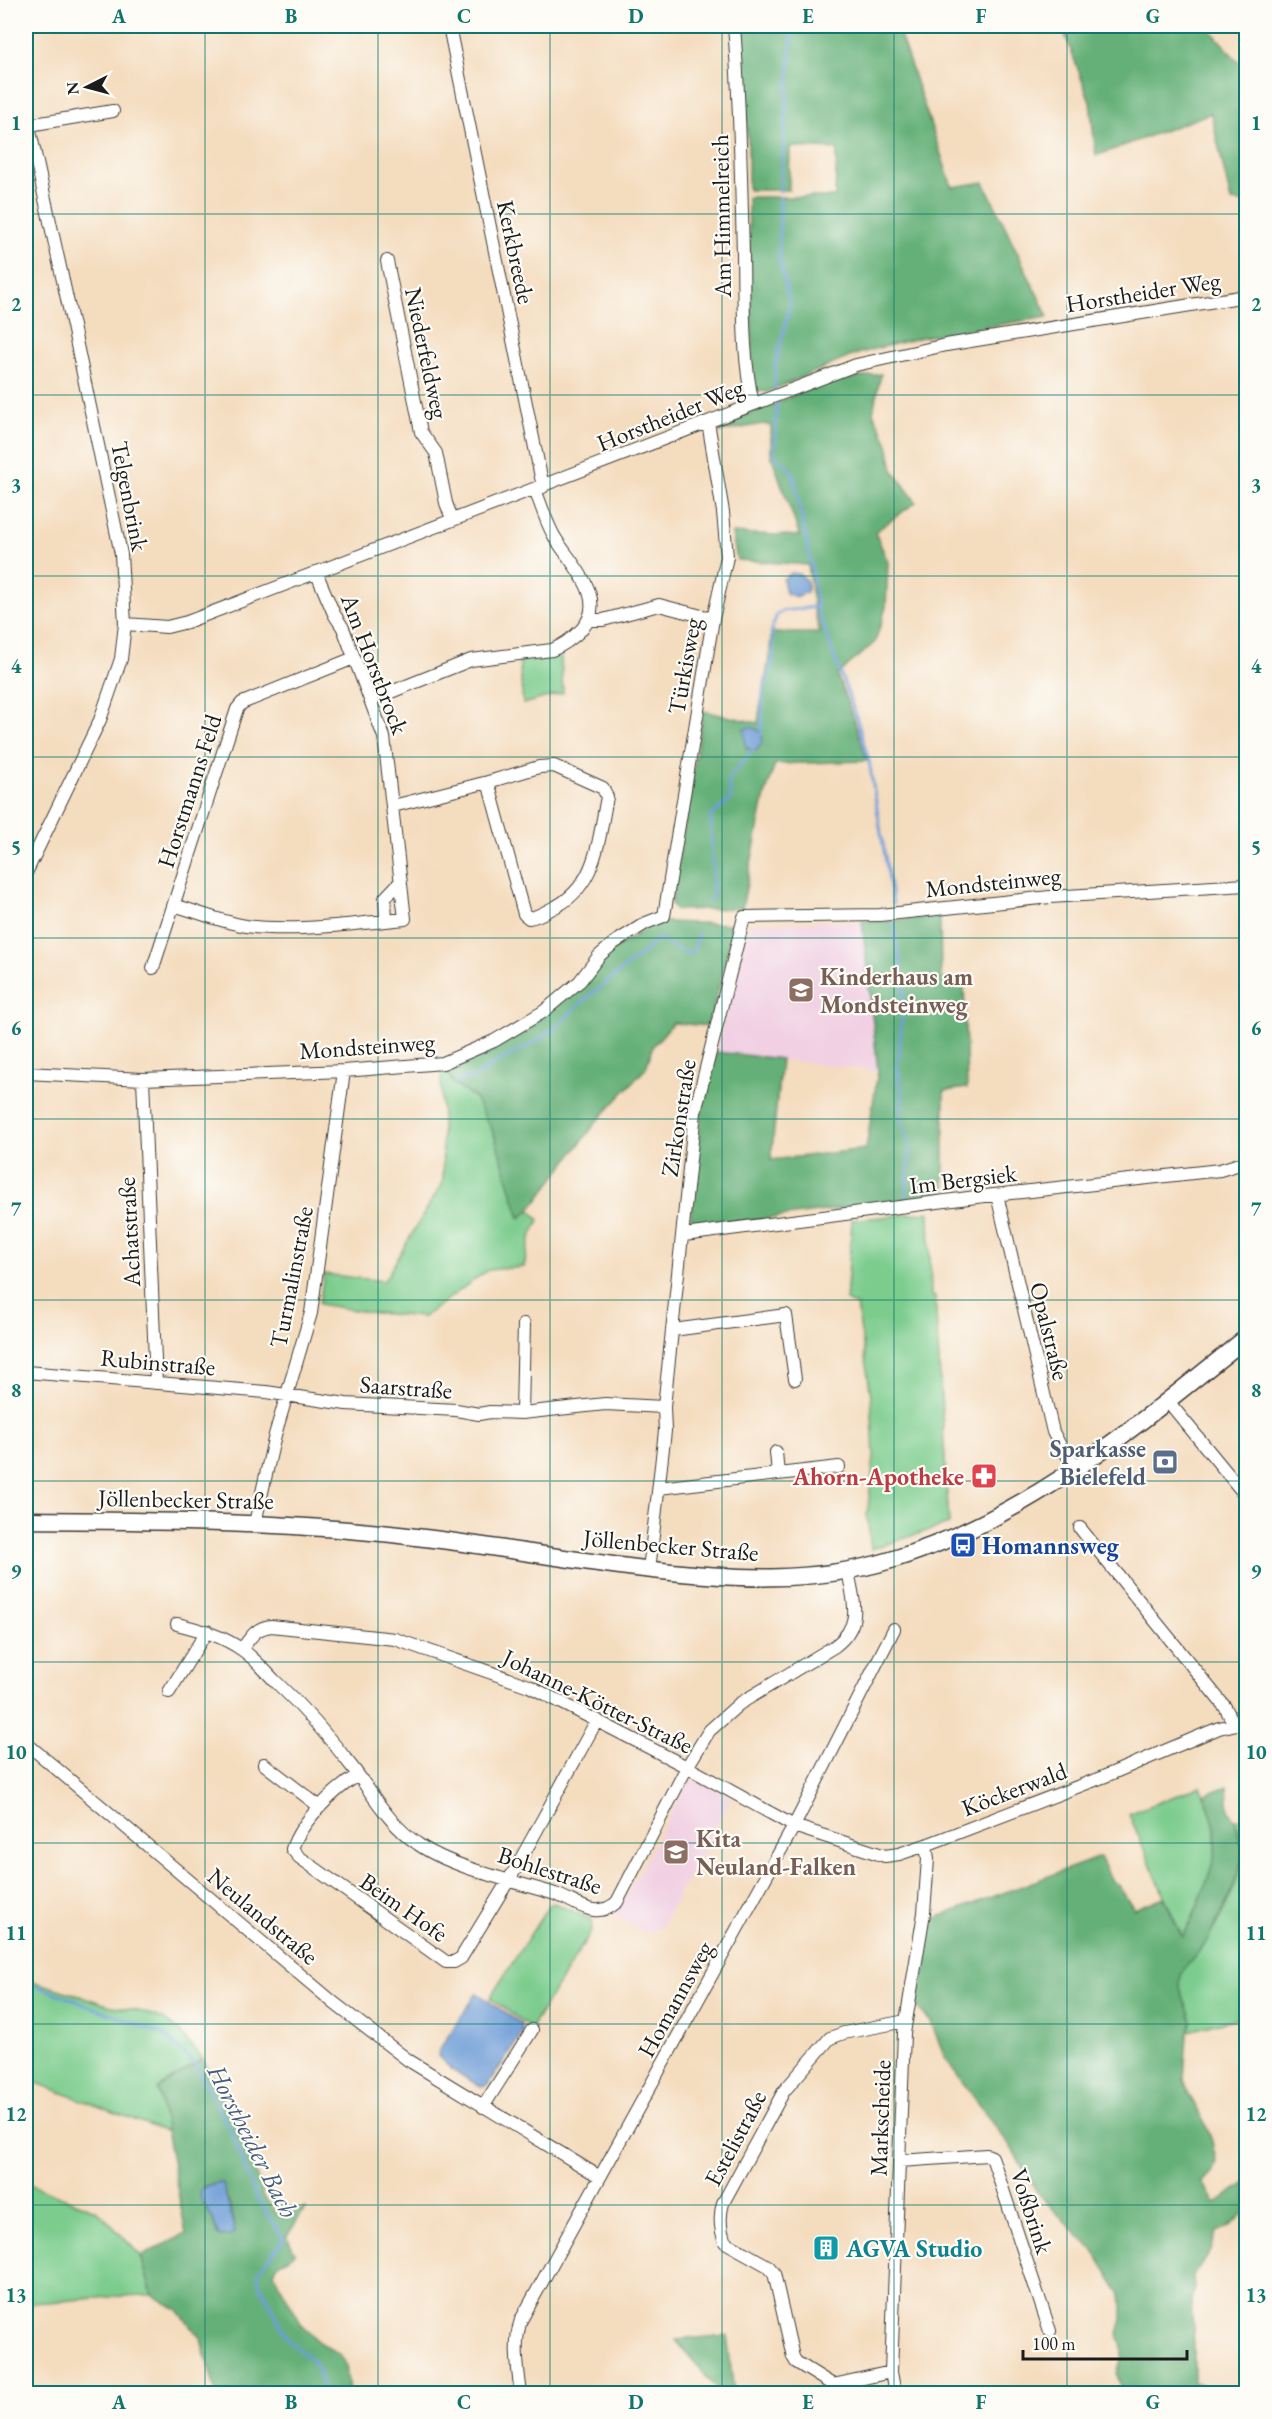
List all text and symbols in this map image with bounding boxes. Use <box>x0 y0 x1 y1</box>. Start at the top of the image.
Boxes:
text: A <box>111 3 127 29</box>
text: B <box>285 3 297 29</box>
text: C <box>457 3 471 29</box>
text: D <box>628 3 644 29</box>
text: E <box>802 3 814 29</box>
text: F <box>976 3 987 29</box>
text: G <box>1146 3 1160 29</box>
north arrow <box>57 57 117 117</box>
text: N <box>61 81 84 96</box>
text: 1 <box>11 110 21 136</box>
text: 1 <box>1251 110 1261 136</box>
street label: Am Himmelreich <box>704 134 738 299</box>
street label: Kerkbreede <box>490 197 542 307</box>
street label: Horstheider Weg <box>1064 264 1223 320</box>
street label: Niederfeldweg <box>398 285 456 422</box>
text: 2 <box>11 291 22 317</box>
text: 2 <box>1251 291 1262 317</box>
street label: Horstheider Weg <box>592 371 749 459</box>
street label: Telgenbrink <box>104 438 156 554</box>
text: 3 <box>11 472 21 498</box>
text: 3 <box>1251 472 1261 498</box>
street label: Am Horstbrock <box>334 588 416 739</box>
street label: Türkisweg <box>660 615 708 717</box>
text: 4 <box>11 653 22 679</box>
text: 4 <box>1251 653 1262 679</box>
street label: Horstmanns Feld <box>150 710 229 872</box>
text: 5 <box>11 834 21 860</box>
text: 5 <box>1251 834 1261 860</box>
street label: Mondsteinweg <box>924 859 1063 905</box>
place label: Kinderhaus am Mondsteinweg <box>820 961 973 1021</box>
school or university icon: Kinderhaus am Mondsteinweg <box>786 975 816 1005</box>
text: 6 <box>11 1015 22 1041</box>
text: 6 <box>1251 1015 1262 1041</box>
street label: Mondsteinweg <box>298 1026 437 1066</box>
street label: Zirkonstraße <box>653 1057 703 1179</box>
street label: Im Bergsiek <box>908 1157 1019 1201</box>
street label: Achatstraße <box>111 1176 147 1289</box>
text: 7 <box>11 1196 22 1222</box>
text: 7 <box>1251 1196 1262 1222</box>
street label: Turmalinstraße <box>262 1204 320 1350</box>
street label: Opalstraße <box>1023 1279 1077 1383</box>
street label: Rubinstraße <box>99 1342 217 1382</box>
street label: Saarstraße <box>359 1368 453 1406</box>
text: 8 <box>11 1377 21 1403</box>
text: 8 <box>1251 1377 1261 1403</box>
place label: Sparkasse Bielefeld <box>1050 1433 1147 1492</box>
bank icon: Sparkasse Bielefeld <box>1150 1447 1180 1477</box>
place label: Ahorn-Apotheke <box>792 1461 964 1492</box>
pharmacy icon: Ahorn-Apotheke <box>969 1461 999 1491</box>
street label: Jöllenbecker Straße <box>96 1482 274 1516</box>
street label: Jöllenbecker Straße <box>580 1522 760 1568</box>
bus stop icon: Homannsweg <box>948 1530 978 1560</box>
place label: Homannsweg <box>982 1530 1120 1562</box>
text: 9 <box>11 1558 22 1584</box>
text: 9 <box>1251 1558 1262 1584</box>
street label: Johanne-Kötter-Straße <box>496 1641 698 1760</box>
text: 10 <box>5 1739 27 1765</box>
text: 10 <box>1245 1739 1267 1765</box>
street label: Köckerwald <box>957 1754 1072 1823</box>
place label: Kita Neuland-Falken <box>696 1823 856 1882</box>
school or university icon: Kita Neuland-Falken <box>661 1837 691 1867</box>
street label: Bohlestraße <box>494 1839 606 1901</box>
street label: Neulandstraße <box>201 1861 325 1971</box>
street label: Beim Hofe <box>354 1865 454 1949</box>
text: 11 <box>5 1920 27 1946</box>
text: 11 <box>1245 1920 1267 1946</box>
street label: Homannsweg <box>630 1935 720 2063</box>
water label: Horstheider Bach <box>199 2058 306 2224</box>
street label: Markscheide <box>862 2059 898 2177</box>
street label: Estelistraße <box>697 2085 773 2191</box>
text: 12 <box>5 2101 27 2127</box>
text: 12 <box>1245 2101 1267 2127</box>
street label: Voßbrink <box>1004 2164 1061 2258</box>
building icon: AGVA Studio <box>811 2233 841 2263</box>
place label: AGVA Studio <box>845 2233 982 2264</box>
text: 13 <box>5 2282 27 2308</box>
text: 13 <box>1245 2282 1267 2308</box>
scale bar <box>1023 2323 1186 2361</box>
text: 100 m <box>1032 2332 1076 2355</box>
text: A <box>111 2389 127 2415</box>
text: B <box>285 2389 297 2415</box>
text: C <box>457 2389 471 2415</box>
text: D <box>628 2389 644 2415</box>
text: E <box>802 2389 814 2415</box>
text: F <box>976 2389 987 2415</box>
text: G <box>1146 2389 1160 2415</box>

